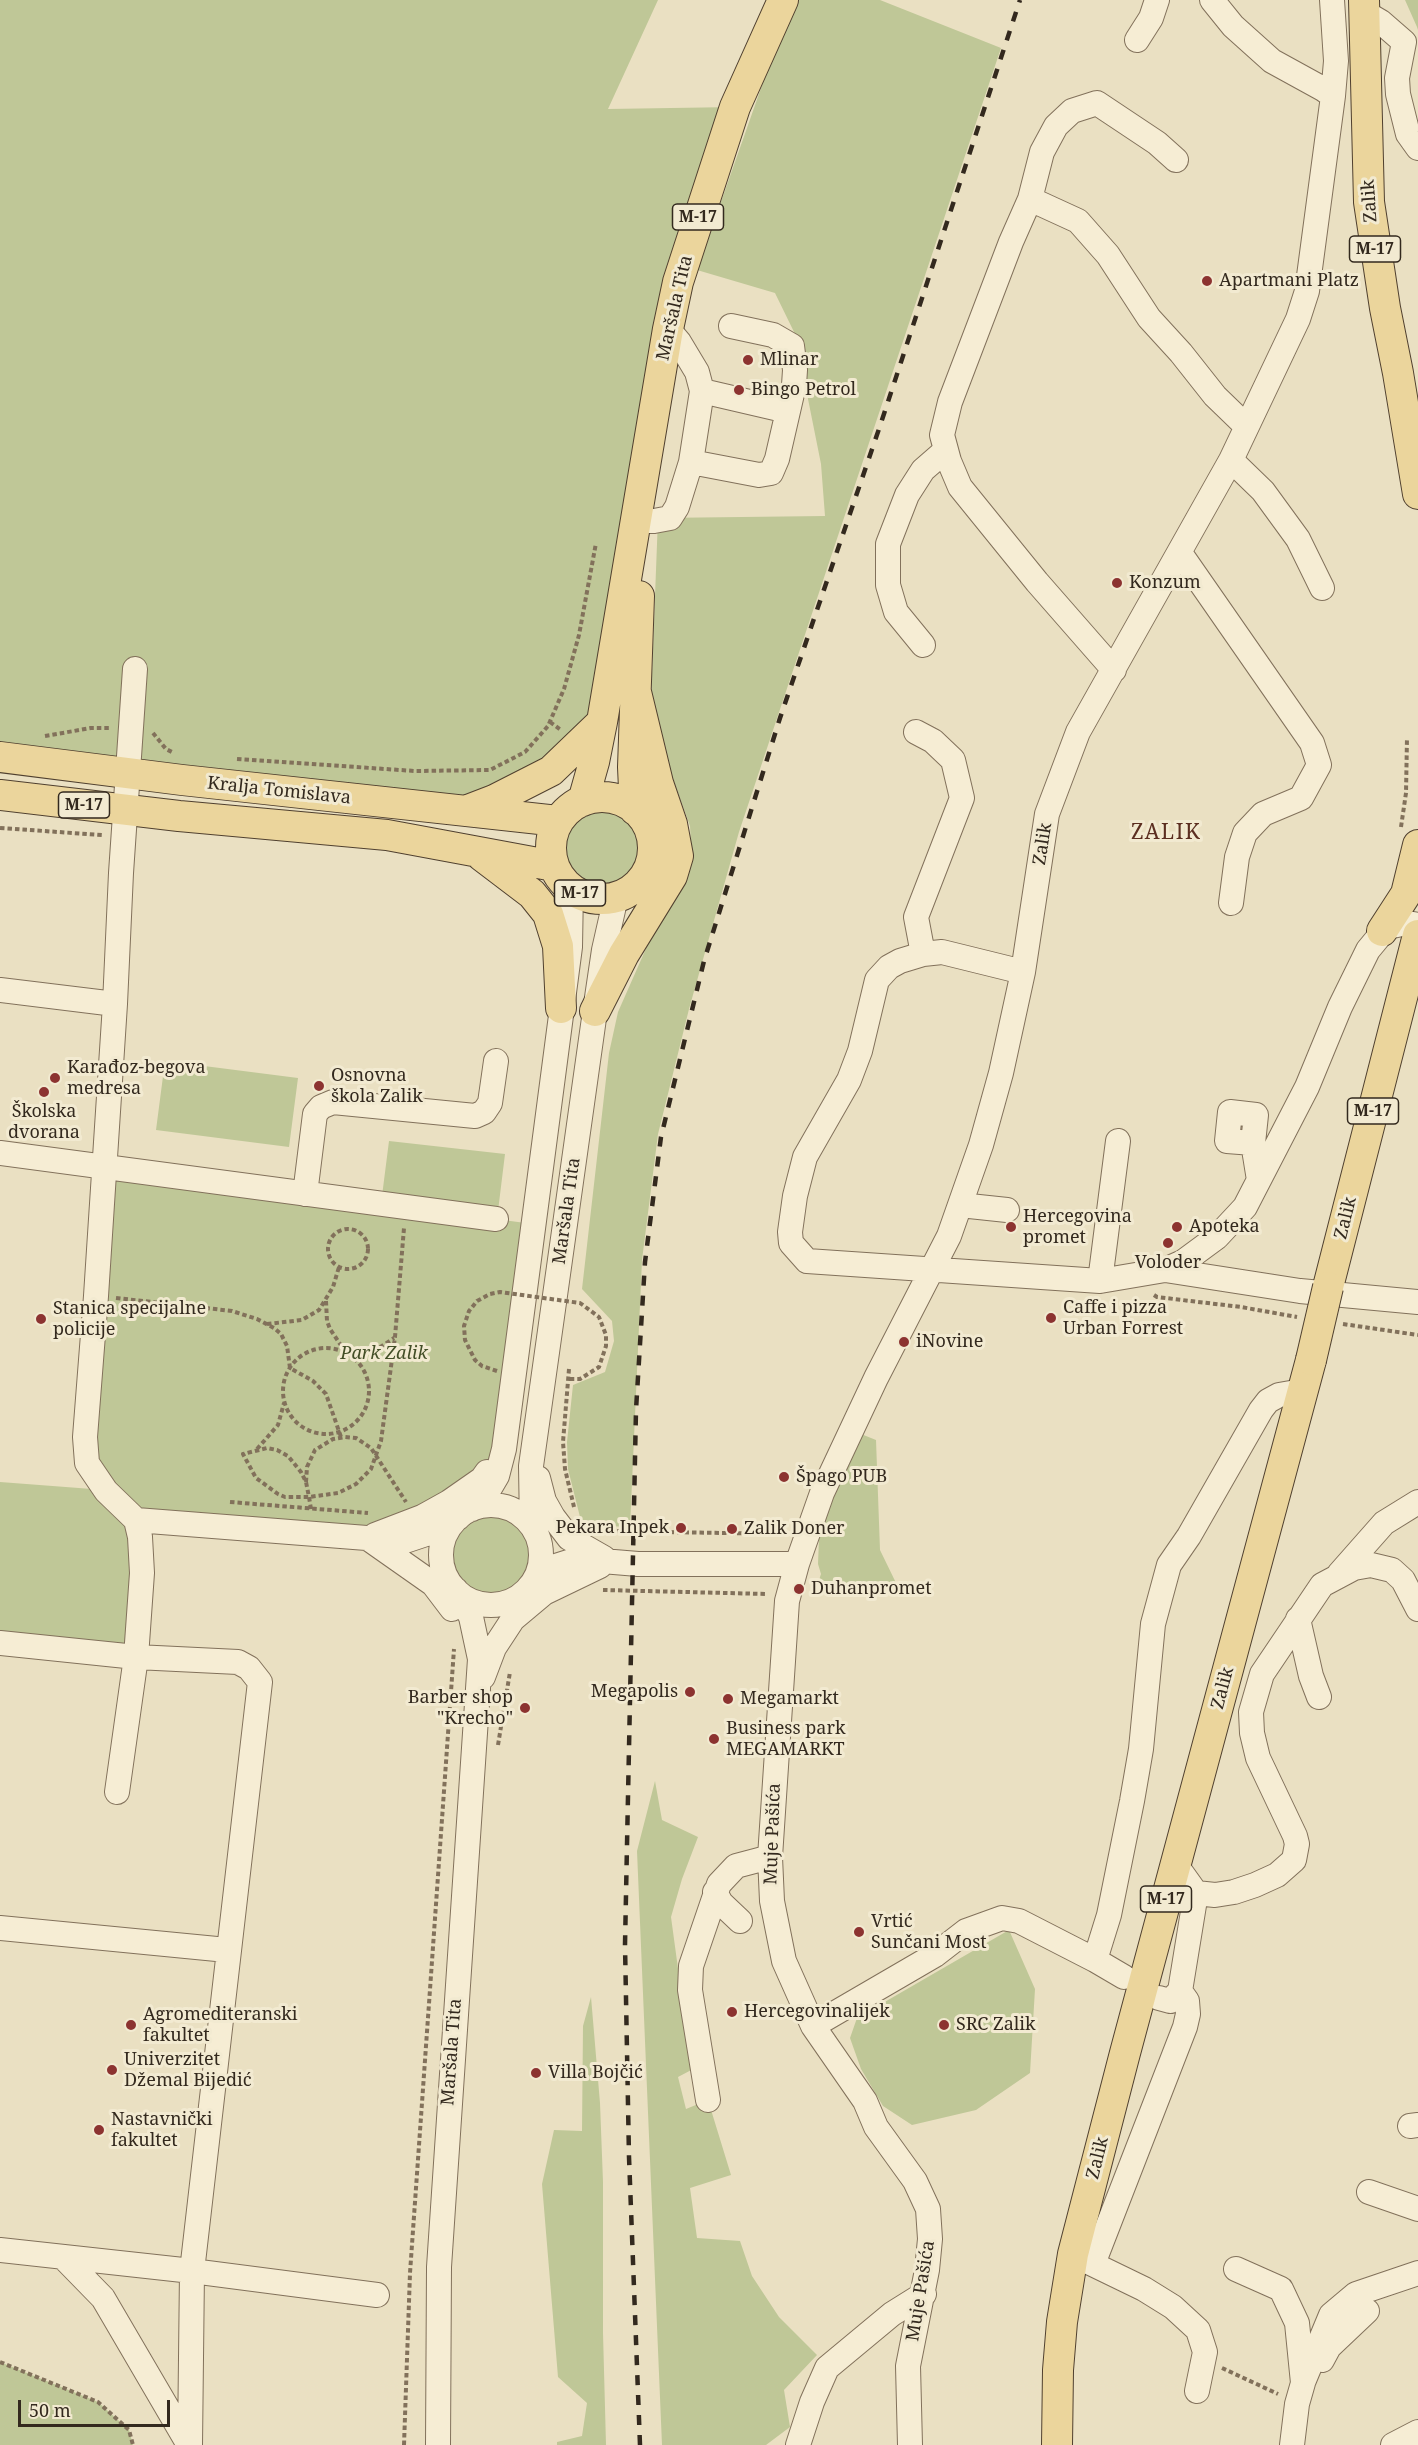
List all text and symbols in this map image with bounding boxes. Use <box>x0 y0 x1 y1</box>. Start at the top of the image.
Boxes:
street label: Zalik <box>1358 179 1382 223</box>
road number: M-17 <box>672 204 724 230</box>
road number: M-17 <box>1350 236 1400 262</box>
street label: Maršala Tita <box>652 253 698 363</box>
place label: Apartmani Platz <box>1219 270 1359 292</box>
marker: Apartmani Platz <box>1200 274 1214 288</box>
place label: Mlinar <box>760 349 818 371</box>
marker: Mlinar <box>741 353 755 367</box>
place label: Bingo Petrol <box>751 379 856 401</box>
marker: Bingo Petrol <box>732 383 746 397</box>
place label: Konzum <box>1129 572 1201 594</box>
marker: Konzum <box>1110 576 1124 590</box>
street label: Kralja Tomislava <box>206 773 352 809</box>
road number: M-17 <box>58 792 110 818</box>
district label: ZALIK <box>1131 820 1201 846</box>
street label: Zalik <box>1029 821 1057 867</box>
road number: M-17 <box>554 880 606 906</box>
place label: Karađoz-begova medresa <box>67 1057 206 1100</box>
place label: Osnovna škola Zalik <box>331 1065 423 1108</box>
marker: Karađoz-begova medresa <box>48 1071 62 1085</box>
marker: Osnovna škola Zalik <box>312 1079 326 1093</box>
marker: Školska dvorana <box>37 1085 51 1099</box>
road number: M-17 <box>1348 1098 1398 1124</box>
place label: Školska dvorana <box>8 1101 80 1144</box>
street label: Maršala Tita <box>549 1156 585 1266</box>
street label: Zalik <box>1330 1195 1362 1241</box>
place label: Hercegovina promet <box>1023 1206 1132 1248</box>
place label: Apoteka <box>1189 1216 1260 1238</box>
marker: Hercegovina promet <box>1004 1220 1018 1234</box>
marker: Apoteka <box>1170 1220 1184 1234</box>
marker: Voloder <box>1161 1236 1175 1250</box>
place label: Voloder <box>1135 1252 1201 1274</box>
place label: Caffe i pizza Urban Forrest <box>1063 1297 1183 1340</box>
place label: Stanica specijalne policije <box>53 1298 206 1340</box>
marker: Caffe i pizza Urban Forrest <box>1044 1311 1058 1325</box>
marker: Stanica specijalne policije <box>34 1312 48 1326</box>
place label: iNovine <box>916 1331 983 1353</box>
marker: iNovine <box>897 1335 911 1349</box>
park label: Park Zalik <box>340 1343 428 1365</box>
place label: Špago PUB <box>796 1466 887 1488</box>
marker: Špago PUB <box>777 1470 791 1484</box>
place label: Pekara Inpek <box>555 1517 669 1539</box>
place label: Zalik Doner <box>744 1518 845 1540</box>
marker: Pekara Inpek <box>674 1521 688 1535</box>
marker: Zalik Doner <box>725 1522 739 1536</box>
place label: Duhanpromet <box>811 1578 932 1600</box>
marker: Duhanpromet <box>792 1582 806 1596</box>
street label: Zalik <box>1207 1665 1239 1711</box>
place label: Megapolis <box>591 1681 678 1703</box>
marker: Megapolis <box>683 1685 697 1699</box>
place label: Barber shop "Krecho" <box>408 1687 513 1730</box>
place label: Megamarkt <box>740 1688 839 1710</box>
marker: Megamarkt <box>721 1692 735 1706</box>
marker: Barber shop "Krecho" <box>518 1701 532 1715</box>
place label: Business park MEGAMARKT <box>726 1718 845 1760</box>
marker: Business park MEGAMARKT <box>707 1732 721 1746</box>
street label: Muje Pašića <box>760 1783 786 1885</box>
road number: M-17 <box>1140 1886 1192 1912</box>
place label: Vrtić Sunčani Most <box>871 1911 987 1954</box>
marker: Vrtić Sunčani Most <box>852 1925 866 1939</box>
street label: Maršala Tita <box>437 1998 467 2106</box>
place label: Hercegovinalijek <box>744 2001 890 2023</box>
place label: Agromediteranski fakultet <box>143 2004 298 2046</box>
marker: Hercegovinalijek <box>725 2005 739 2019</box>
place label: SRC Zalik <box>956 2014 1036 2036</box>
marker: Agromediteranski fakultet <box>124 2018 138 2032</box>
marker: SRC Zalik <box>937 2018 951 2032</box>
place label: Univerzitet Džemal Bijedić <box>124 2049 252 2092</box>
place label: Villa Bojčić <box>548 2062 643 2084</box>
marker: Univerzitet Džemal Bijedić <box>105 2063 119 2077</box>
marker: Villa Bojčić <box>529 2066 543 2080</box>
place label: Nastavnički fakultet <box>111 2109 212 2152</box>
marker: Nastavnički fakultet <box>92 2123 106 2137</box>
street label: Zalik <box>1082 2135 1114 2181</box>
street label: Muje Pašića <box>902 2239 940 2343</box>
scale bar <box>21 2388 172 2426</box>
text: 50 m <box>29 2398 71 2422</box>

